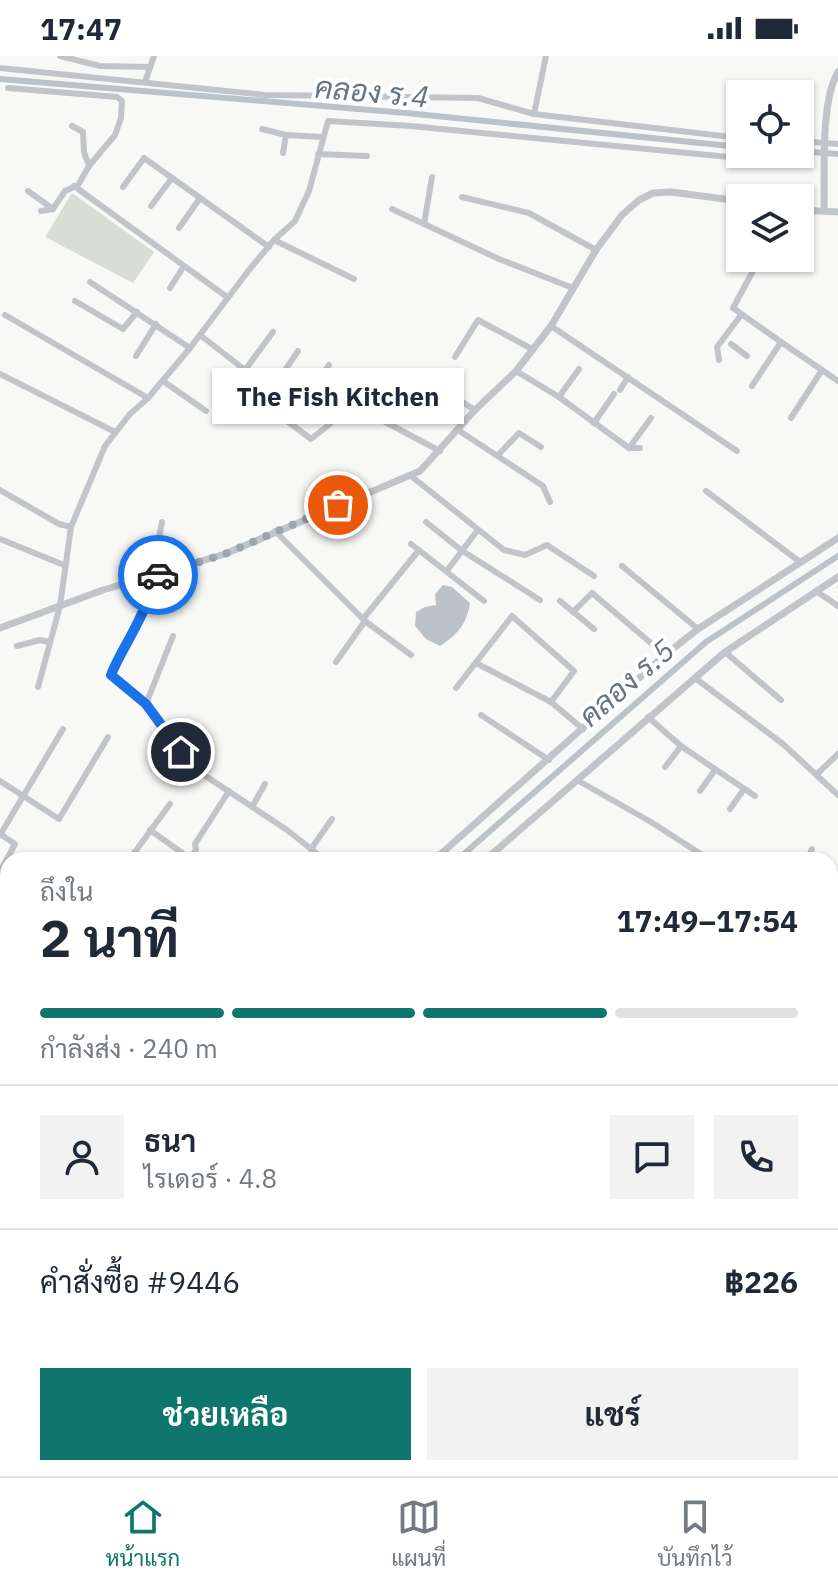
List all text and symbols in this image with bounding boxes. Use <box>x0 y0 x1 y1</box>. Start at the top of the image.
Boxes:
text: 17:47 <box>40 9 122 48</box>
water label: คลอง ร.4 <box>313 67 431 115</box>
map controls <box>726 80 814 272</box>
button: locate <box>726 80 814 168</box>
button: layers <box>726 184 814 272</box>
callout: The Fish Kitchen <box>212 369 464 425</box>
text: The Fish Kitchen <box>236 379 440 413</box>
pin <box>304 471 372 539</box>
icon: bag <box>316 483 360 527</box>
courier <box>118 535 198 615</box>
icon: car <box>136 553 180 597</box>
water label: คลอง ร.5 <box>570 630 682 734</box>
pin <box>147 718 215 786</box>
icon: home <box>159 730 203 774</box>
text: ถึงใน <box>40 874 93 908</box>
text: 17:49–17:54 <box>617 901 798 940</box>
text: 2 นาที <box>40 904 179 971</box>
text: กำลังส่ง · 240 m <box>40 1031 218 1065</box>
button: person <box>40 1115 124 1199</box>
button: chat <box>610 1115 694 1199</box>
button: phone <box>714 1115 798 1199</box>
text: ธนา <box>144 1121 196 1160</box>
text: ไรเดอร์ · 4.8 <box>144 1161 277 1195</box>
text: คำสั่งซื้อ #9446 <box>40 1262 240 1301</box>
text: ฿226 <box>724 1262 798 1301</box>
button: ช่วยเหลือ <box>40 1368 411 1460</box>
button: แชร์ <box>427 1368 798 1460</box>
tab: หน้าแรก <box>106 1495 180 1572</box>
tab: แผนที่ <box>391 1495 446 1572</box>
tab: บันทึกไว้ <box>657 1495 732 1572</box>

